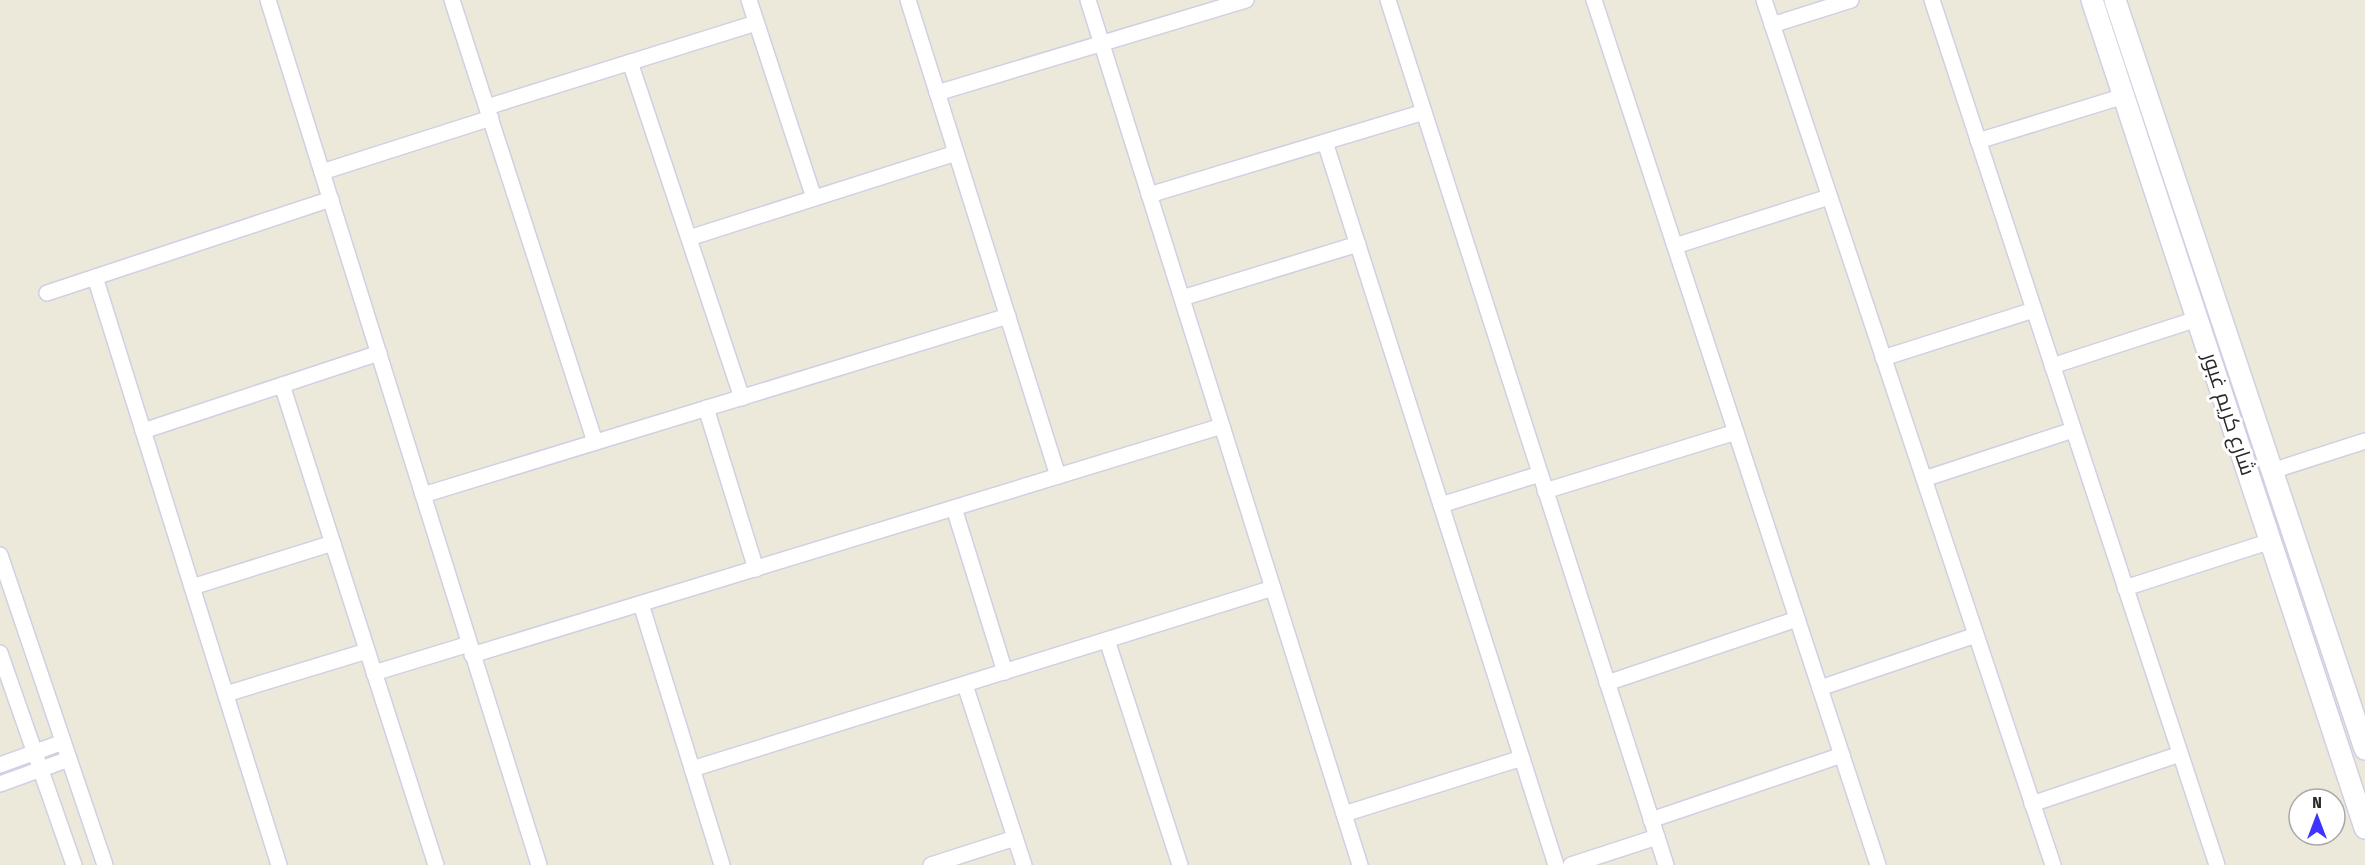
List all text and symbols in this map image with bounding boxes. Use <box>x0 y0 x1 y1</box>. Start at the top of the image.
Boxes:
street label: شارع كريم غبور <box>2196 348 2261 479</box>
north arrow <box>2287 787 2347 847</box>
text: N <box>2312 793 2322 812</box>

